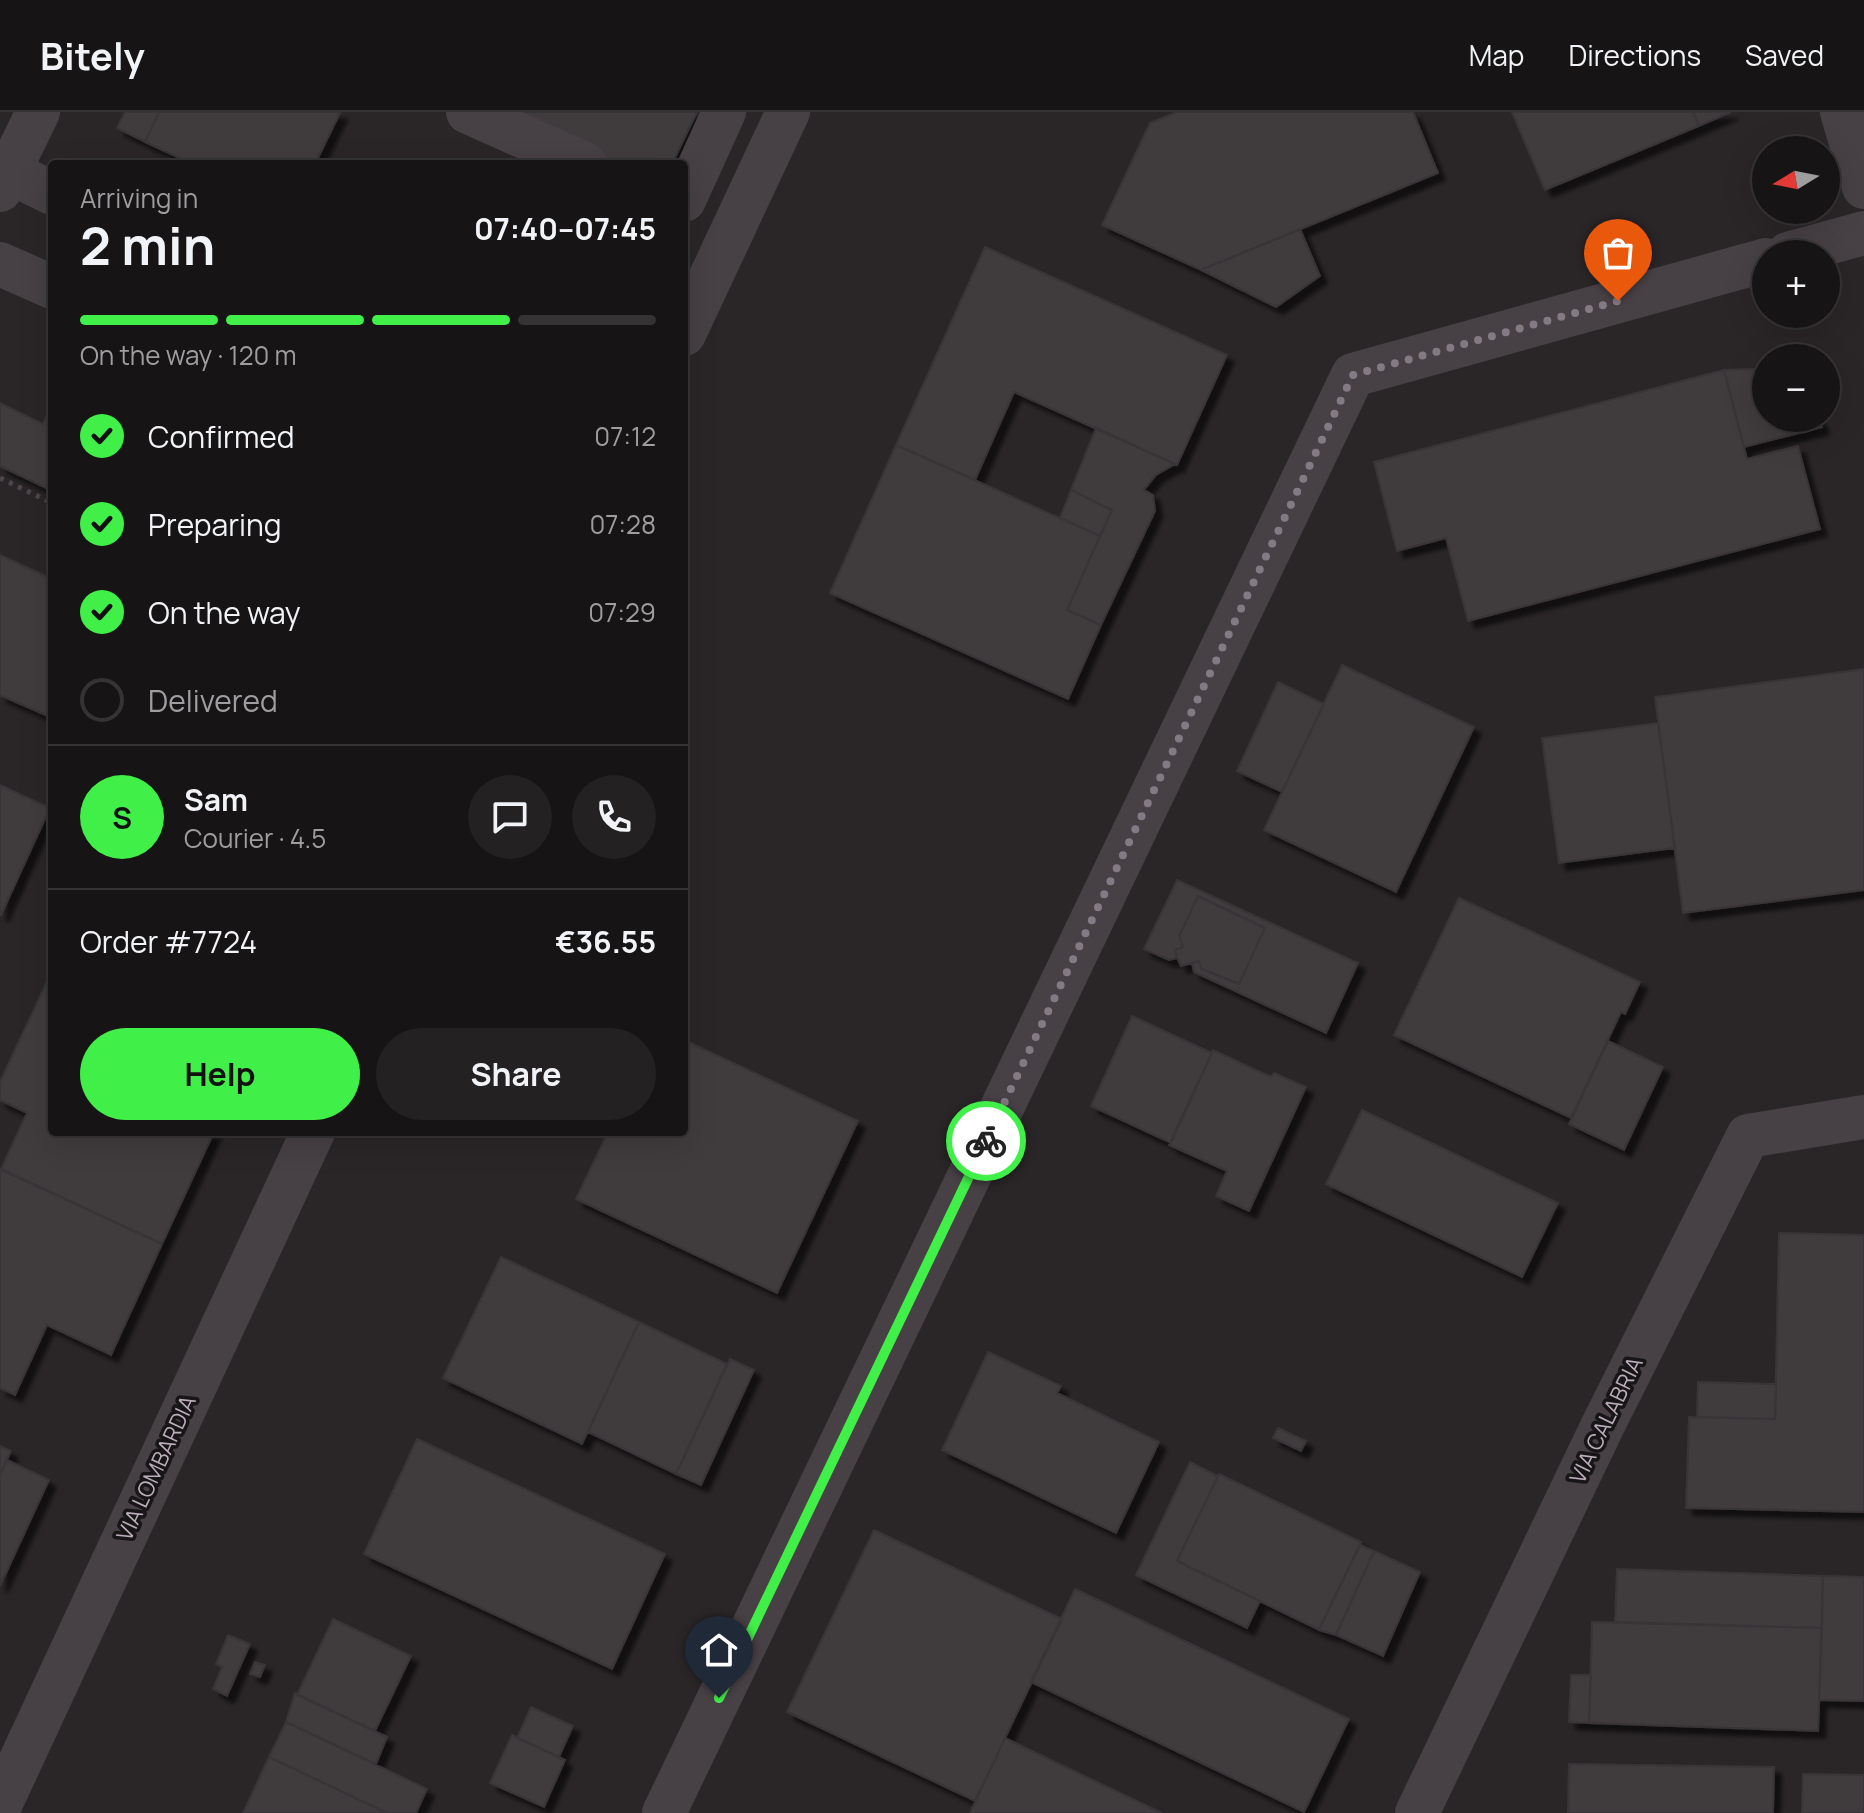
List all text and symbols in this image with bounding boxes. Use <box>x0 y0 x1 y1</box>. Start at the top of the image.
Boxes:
text: Bitely <box>40 29 145 81</box>
text: Map <box>1469 36 1524 74</box>
text: Directions <box>1568 36 1701 74</box>
text: Saved <box>1745 36 1824 74</box>
north arrow <box>1752 136 1840 224</box>
map controls <box>1752 136 1840 432</box>
text: Arriving in <box>80 180 198 216</box>
text: 07:40–07:45 <box>474 208 656 249</box>
text: 2 min <box>80 210 215 281</box>
pin <box>1584 219 1652 301</box>
icon: bag <box>1596 231 1640 275</box>
button: + <box>1752 240 1840 328</box>
text: On the way · 120 m <box>80 337 297 373</box>
button: − <box>1752 344 1840 432</box>
icon: check <box>80 414 124 458</box>
text: Confirmed <box>148 416 295 457</box>
text: 07:12 <box>594 418 656 454</box>
icon: check <box>80 502 124 546</box>
text: Preparing <box>148 504 282 545</box>
text: 07:28 <box>589 506 656 542</box>
icon: check <box>80 590 124 634</box>
text: On the way <box>148 592 301 633</box>
text: 07:29 <box>588 594 656 630</box>
text: Delivered <box>148 680 278 721</box>
button: chat <box>468 775 552 859</box>
button: phone <box>572 775 656 859</box>
text: Sam <box>184 779 248 820</box>
text: S <box>112 797 132 838</box>
text: Courier · 4.5 <box>184 820 326 856</box>
text: Order #7724 <box>80 921 257 962</box>
text: €36.55 <box>555 921 656 962</box>
button: Help <box>80 1028 360 1120</box>
button: Share <box>376 1028 656 1120</box>
courier <box>946 1101 1026 1181</box>
icon: bike <box>964 1119 1008 1163</box>
street label: VIA CALABRIA <box>1562 1352 1650 1488</box>
street label: VIA LOMBARDIA <box>109 1390 203 1546</box>
pin <box>685 1616 753 1698</box>
icon: home <box>697 1628 741 1672</box>

